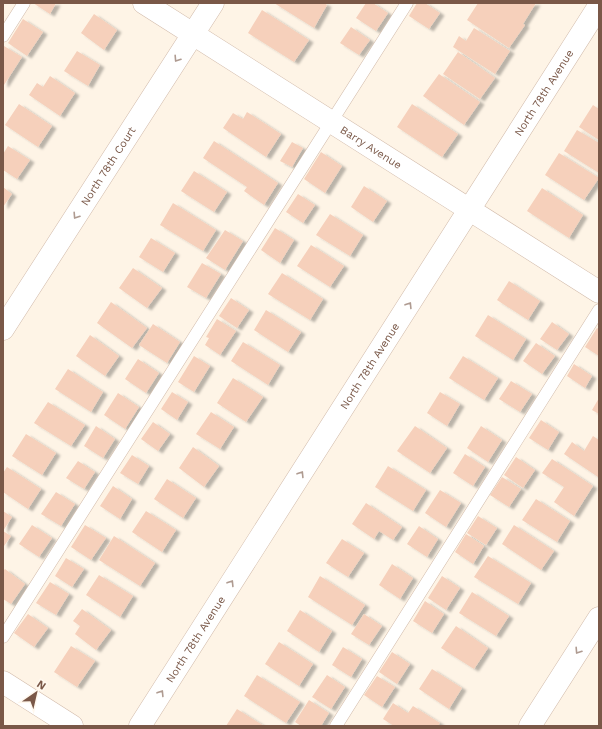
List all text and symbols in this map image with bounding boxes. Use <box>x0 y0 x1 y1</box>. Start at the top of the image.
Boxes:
street label: North 78th Avenue <box>511 47 576 138</box>
one-way arrow <box>174 55 181 62</box>
street label: Barry Avenue <box>338 123 404 172</box>
street label: North 78th Court <box>78 124 138 208</box>
one-way arrow <box>73 212 81 219</box>
one-way arrow <box>404 302 411 309</box>
street label: North 78th Avenue <box>337 320 402 412</box>
one-way arrow <box>296 471 304 478</box>
one-way arrow <box>227 581 234 588</box>
street label: North 78th Avenue <box>163 594 228 685</box>
one-way arrow <box>575 647 583 654</box>
north arrow <box>16 673 56 713</box>
text: N <box>34 677 48 693</box>
one-way arrow <box>157 690 164 697</box>

